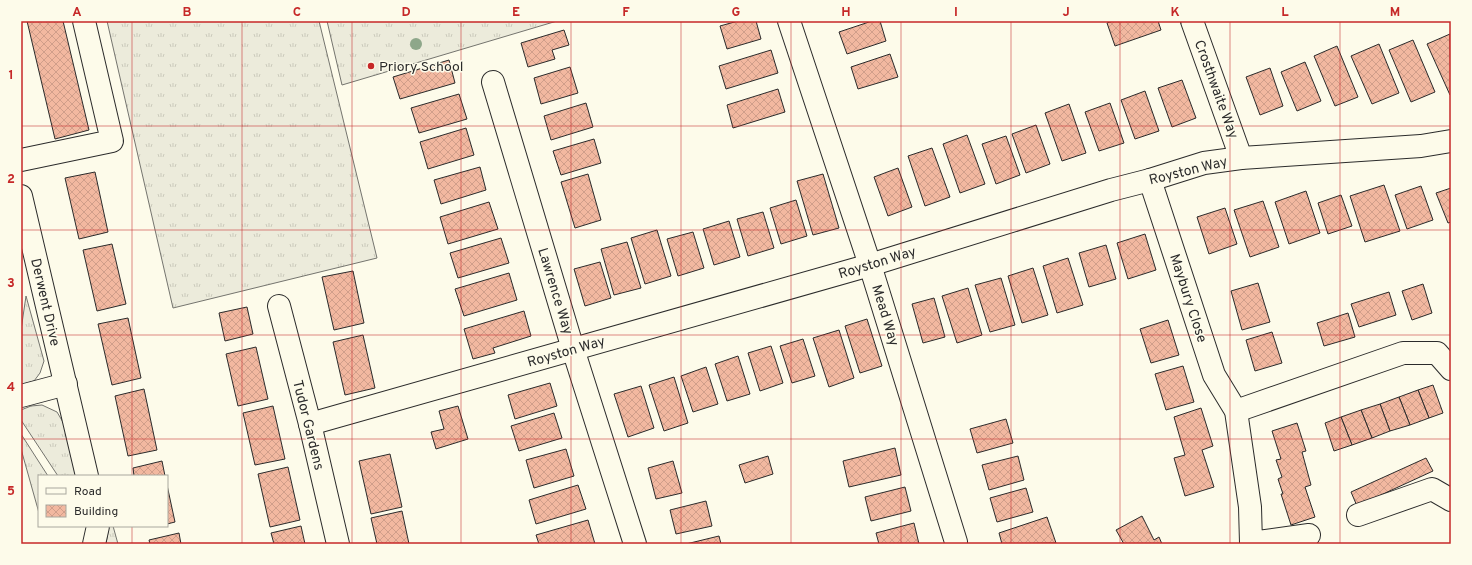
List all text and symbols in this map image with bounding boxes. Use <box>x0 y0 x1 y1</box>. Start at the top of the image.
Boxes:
text: A <box>72 5 82 21</box>
text: B <box>183 5 192 21</box>
text: C <box>293 5 301 21</box>
text: D <box>401 5 411 21</box>
text: E <box>512 5 520 21</box>
text: F <box>622 5 630 21</box>
text: G <box>732 5 741 21</box>
text: H <box>841 5 851 21</box>
text: I <box>954 5 958 21</box>
text: J <box>1062 5 1070 21</box>
text: K <box>1170 5 1180 21</box>
text: L <box>1281 5 1289 21</box>
text: M <box>1390 5 1400 21</box>
street label: Crosthwaite Way <box>1190 38 1241 141</box>
place label: Priory School <box>379 59 464 76</box>
marker: Priory School <box>366 61 376 71</box>
text: 1 <box>8 68 14 84</box>
street label: Royston Way <box>1147 154 1229 189</box>
text: 2 <box>7 172 15 188</box>
street label: Royston Way <box>837 244 918 283</box>
street label: Lawrence Way <box>533 246 576 337</box>
street label: Maybury Close <box>1165 252 1210 345</box>
street label: Derwent Drive <box>26 257 63 348</box>
text: 3 <box>7 276 15 292</box>
street label: Mead Way <box>867 283 902 348</box>
street label: Royston Way <box>526 333 607 372</box>
street label: Tudor Gardens <box>288 379 327 472</box>
text: 4 <box>7 380 15 396</box>
legend <box>38 475 168 527</box>
text: 5 <box>7 484 15 500</box>
text: Road <box>74 484 102 500</box>
text: Building <box>74 504 118 520</box>

